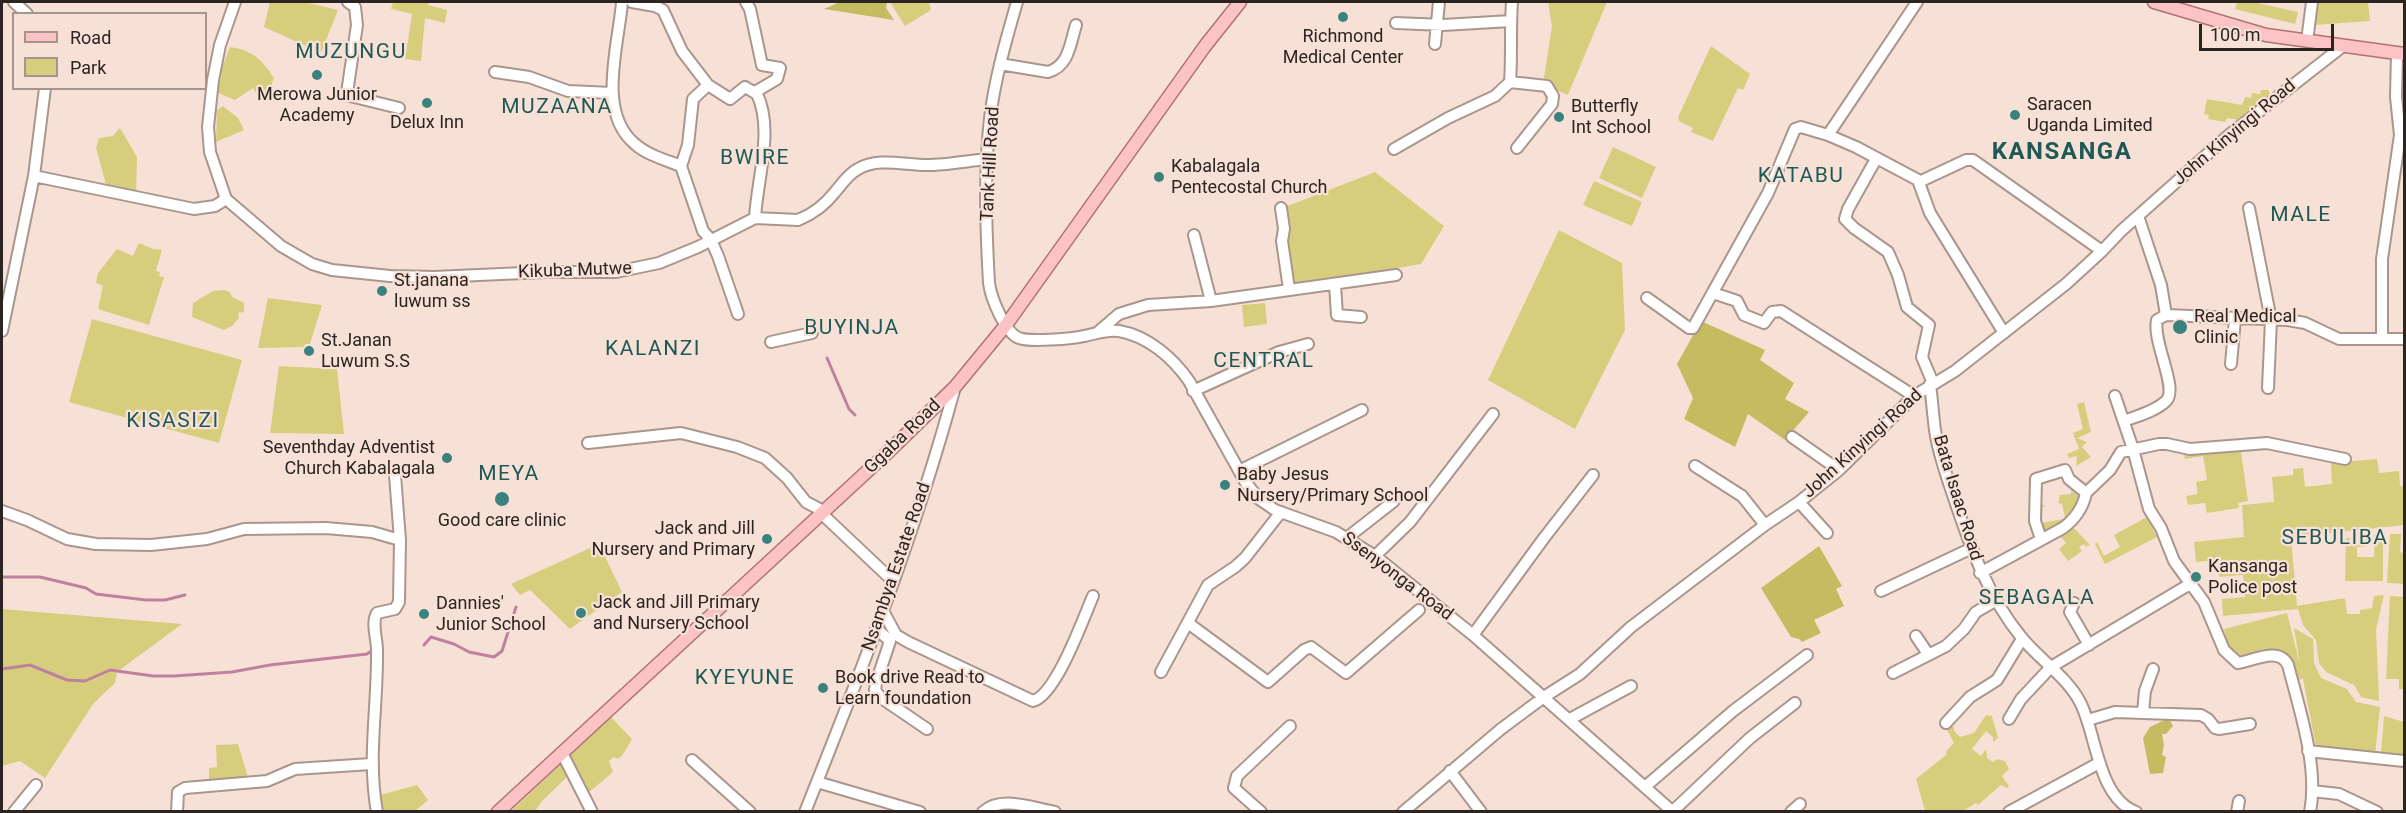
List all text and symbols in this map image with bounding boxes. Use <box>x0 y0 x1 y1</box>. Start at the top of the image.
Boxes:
marker: Richmond Medical Center <box>1336 10 1350 24</box>
legend <box>12 12 207 90</box>
scale bar <box>2202 12 2337 50</box>
text: 100 m <box>2210 24 2261 45</box>
place label: Richmond Medical Center <box>1283 26 1403 68</box>
text: Road <box>70 27 111 48</box>
district label: MUZUNGU <box>295 40 407 66</box>
text: Park <box>70 57 106 78</box>
marker: Merowa Junior Academy <box>310 68 324 82</box>
street label: John Kinyingi Road <box>2169 75 2301 191</box>
place label: Merowa Junior Academy <box>257 84 377 127</box>
place label: Saracen Uganda Limited <box>2027 94 2153 136</box>
district label: MUZAANA <box>501 95 613 121</box>
marker: Delux Inn <box>420 96 434 110</box>
place label: Butterfly Int School <box>1571 96 1651 138</box>
street label: Tank Hill Road <box>977 106 1005 222</box>
marker: Saracen Uganda Limited <box>2008 108 2022 122</box>
marker: Butterfly Int School <box>1552 110 1566 124</box>
place label: Delux Inn <box>390 112 464 134</box>
district label: KANSANGA <box>1992 139 2132 167</box>
district label: BWIRE <box>720 146 790 172</box>
place label: Kabalagala Pentecostal Church <box>1171 156 1327 198</box>
district label: KATABU <box>1758 164 1844 190</box>
marker: Kabalagala Pentecostal Church <box>1152 170 1166 184</box>
district label: MALE <box>2270 203 2332 229</box>
street label: Kikuba Mutwe <box>518 258 632 284</box>
place label: St.janana luwum ss <box>394 270 471 312</box>
marker: St.janana luwum ss <box>375 284 389 298</box>
place label: Real Medical Clinic <box>2194 306 2297 348</box>
district label: BUYINJA <box>804 316 900 342</box>
marker: Real Medical Clinic <box>2171 318 2189 336</box>
place label: St.Janan Luwum S.S <box>321 330 410 372</box>
district label: KALANZI <box>605 337 701 363</box>
marker: St.Janan Luwum S.S <box>302 344 316 358</box>
district label: CENTRAL <box>1213 349 1315 375</box>
street label: John Kinyingi Road <box>1799 385 1927 503</box>
street label: Ggaba Road <box>860 395 946 479</box>
district label: KISASIZI <box>126 409 220 435</box>
street label: Bata Isaac Road <box>1928 433 1986 563</box>
place label: Seventhday Adventist Church Kabalagala <box>263 437 435 480</box>
marker: Seventhday Adventist Church Kabalagala <box>440 451 454 465</box>
district label: MEYA <box>478 462 540 488</box>
place label: Baby Jesus Nursery/Primary School <box>1237 464 1428 506</box>
marker: Baby Jesus Nursery/Primary School <box>1218 478 1232 492</box>
street label: Nsambya Estate Road <box>858 480 936 654</box>
marker: Good care clinic <box>493 490 511 508</box>
place label: Good care clinic <box>438 510 566 532</box>
place label: Jack and Jill Nursery and Primary <box>592 518 755 560</box>
district label: SEBULIBA <box>2282 526 2388 552</box>
street label: Ssenyonga Road <box>1337 528 1457 626</box>
marker: Jack and Jill Nursery and Primary <box>760 532 774 546</box>
place label: Kansanga Police post <box>2208 556 2297 598</box>
marker: Kansanga Police post <box>2189 570 2203 584</box>
district label: SEBAGALA <box>1979 586 2095 612</box>
place label: Jack and Jill Primary and Nursery School <box>593 592 760 634</box>
place label: Dannies' Junior School <box>436 593 546 636</box>
marker: Jack and Jill Primary and Nursery School <box>574 606 588 620</box>
marker: Dannies' Junior School <box>417 607 431 621</box>
district label: KYEYUNE <box>695 666 795 692</box>
place label: Book drive Read to Learn foundation <box>835 667 985 710</box>
marker: Book drive Read to Learn foundation <box>816 681 830 695</box>

